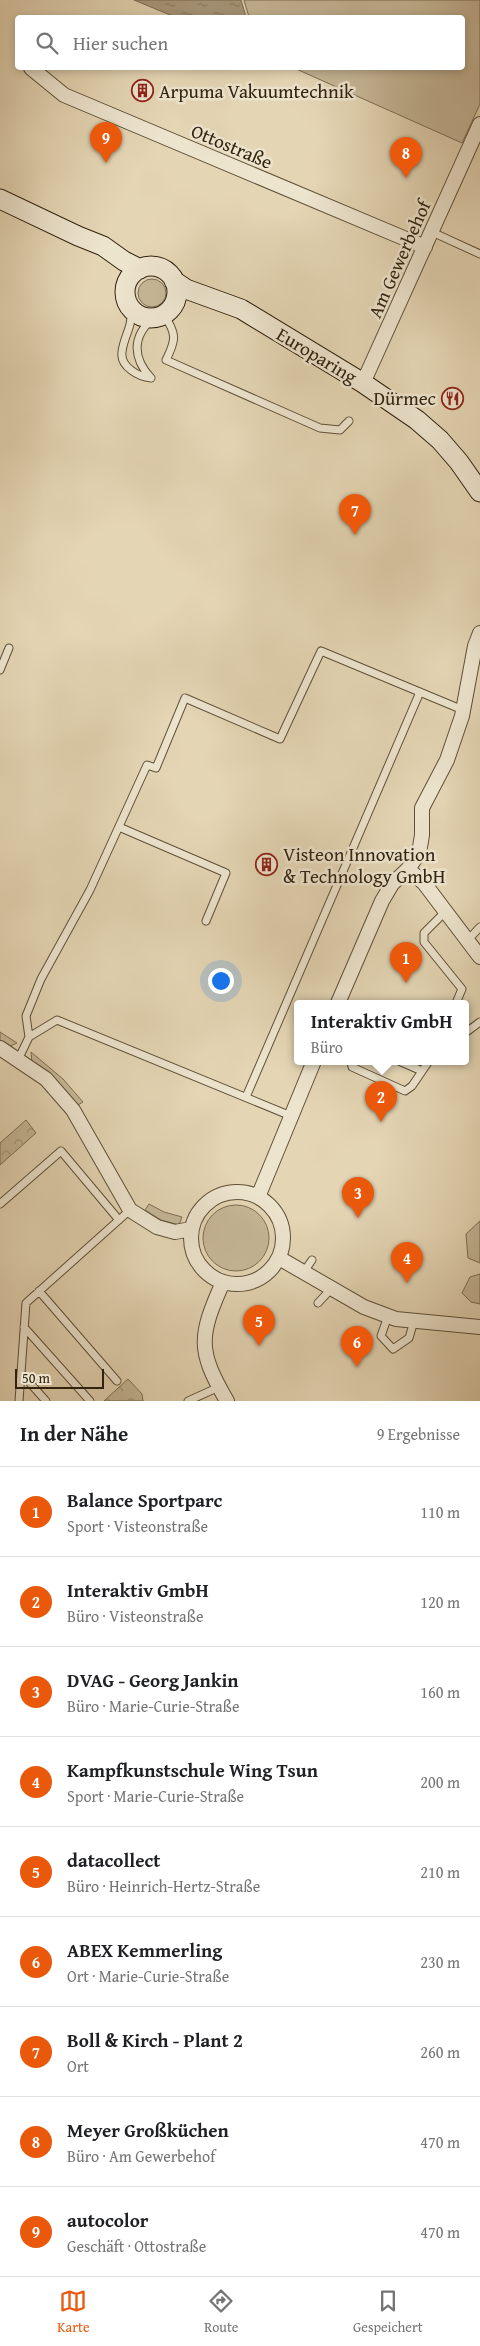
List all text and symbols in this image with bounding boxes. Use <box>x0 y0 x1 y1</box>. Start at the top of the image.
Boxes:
search box <box>15 15 465 70</box>
icon: search <box>33 29 61 57</box>
text: Hier suchen <box>73 29 168 57</box>
place label: Arpuma Vakuumtechnik <box>159 77 354 105</box>
building icon: Arpuma Vakuumtechnik <box>131 79 155 103</box>
street label: Ottostraße <box>187 116 277 176</box>
pin: 9 <box>90 122 122 163</box>
pin: 8 <box>390 137 422 178</box>
street label: Am Gewerbehof <box>361 194 438 322</box>
street label: Europaring <box>271 320 363 390</box>
place label: Dürmec <box>373 384 436 412</box>
restaurant icon: Dürmec <box>440 386 464 410</box>
pin: 7 <box>339 494 371 535</box>
place label: Visteon Innovation & Technology GmbH <box>283 840 445 890</box>
building icon: Visteon Innovation & Technology GmbH <box>255 853 279 877</box>
pin: 1 <box>390 942 422 983</box>
your location <box>208 968 234 994</box>
popup <box>294 1000 469 1065</box>
text: Interaktiv GmbH <box>311 1007 452 1035</box>
text: Büro <box>311 1035 343 1059</box>
pin: 2 <box>365 1081 397 1122</box>
pin: 3 <box>342 1177 374 1218</box>
pin: 4 <box>391 1242 423 1283</box>
pin: 5 <box>243 1305 275 1346</box>
pin: 6 <box>341 1326 373 1367</box>
scale bar <box>15 1366 104 1389</box>
text: 50 m <box>22 1368 50 1388</box>
text: In der Nähe <box>20 1418 128 1449</box>
text: 9 Ergebnisse <box>377 1422 460 1446</box>
text: Balance Sportparc <box>67 1486 222 1514</box>
text: 1 <box>32 1500 40 1524</box>
text: 110 m <box>420 1500 460 1524</box>
text: Sport · Visteonstraße <box>67 1514 208 1538</box>
text: Interaktiv GmbH <box>67 1576 209 1604</box>
text: 2 <box>32 1590 40 1614</box>
text: 120 m <box>420 1590 460 1614</box>
text: Büro · Visteonstraße <box>67 1604 203 1628</box>
text: DVAG - Georg Jankin <box>67 1666 239 1694</box>
text: 3 <box>32 1680 40 1704</box>
text: 160 m <box>420 1680 460 1704</box>
text: Büro · Marie-Curie-Straße <box>67 1694 240 1718</box>
text: Kampfkunstschule Wing Tsun <box>67 1756 318 1784</box>
text: 4 <box>32 1770 40 1794</box>
text: 200 m <box>420 1770 460 1794</box>
text: Sport · Marie-Curie-Straße <box>67 1784 244 1808</box>
text: datacollect <box>67 1846 161 1874</box>
text: 5 <box>32 1860 40 1884</box>
text: 210 m <box>420 1860 460 1884</box>
text: Büro · Heinrich-Hertz-Straße <box>67 1874 260 1898</box>
text: ABEX Kemmerling <box>67 1936 222 1964</box>
text: 6 <box>32 1950 40 1974</box>
text: 230 m <box>420 1950 460 1974</box>
text: Ort · Marie-Curie-Straße <box>67 1964 229 1988</box>
text: Boll & Kirch - Plant 2 <box>67 2026 243 2054</box>
text: 7 <box>32 2040 40 2064</box>
text: 260 m <box>420 2040 460 2064</box>
text: Ort <box>67 2054 89 2078</box>
text: Meyer Großküchen <box>67 2116 229 2144</box>
text: 8 <box>32 2130 40 2154</box>
text: 470 m <box>420 2130 460 2154</box>
text: Büro · Am Gewerbehof <box>67 2144 215 2168</box>
text: autocolor <box>67 2206 149 2234</box>
text: 9 <box>32 2220 40 2244</box>
text: 470 m <box>420 2220 460 2244</box>
text: Geschäft · Ottostraße <box>67 2234 206 2258</box>
tab: Karte <box>57 2287 90 2337</box>
tab: Route <box>204 2287 238 2337</box>
tab: Gespeichert <box>353 2287 423 2337</box>

